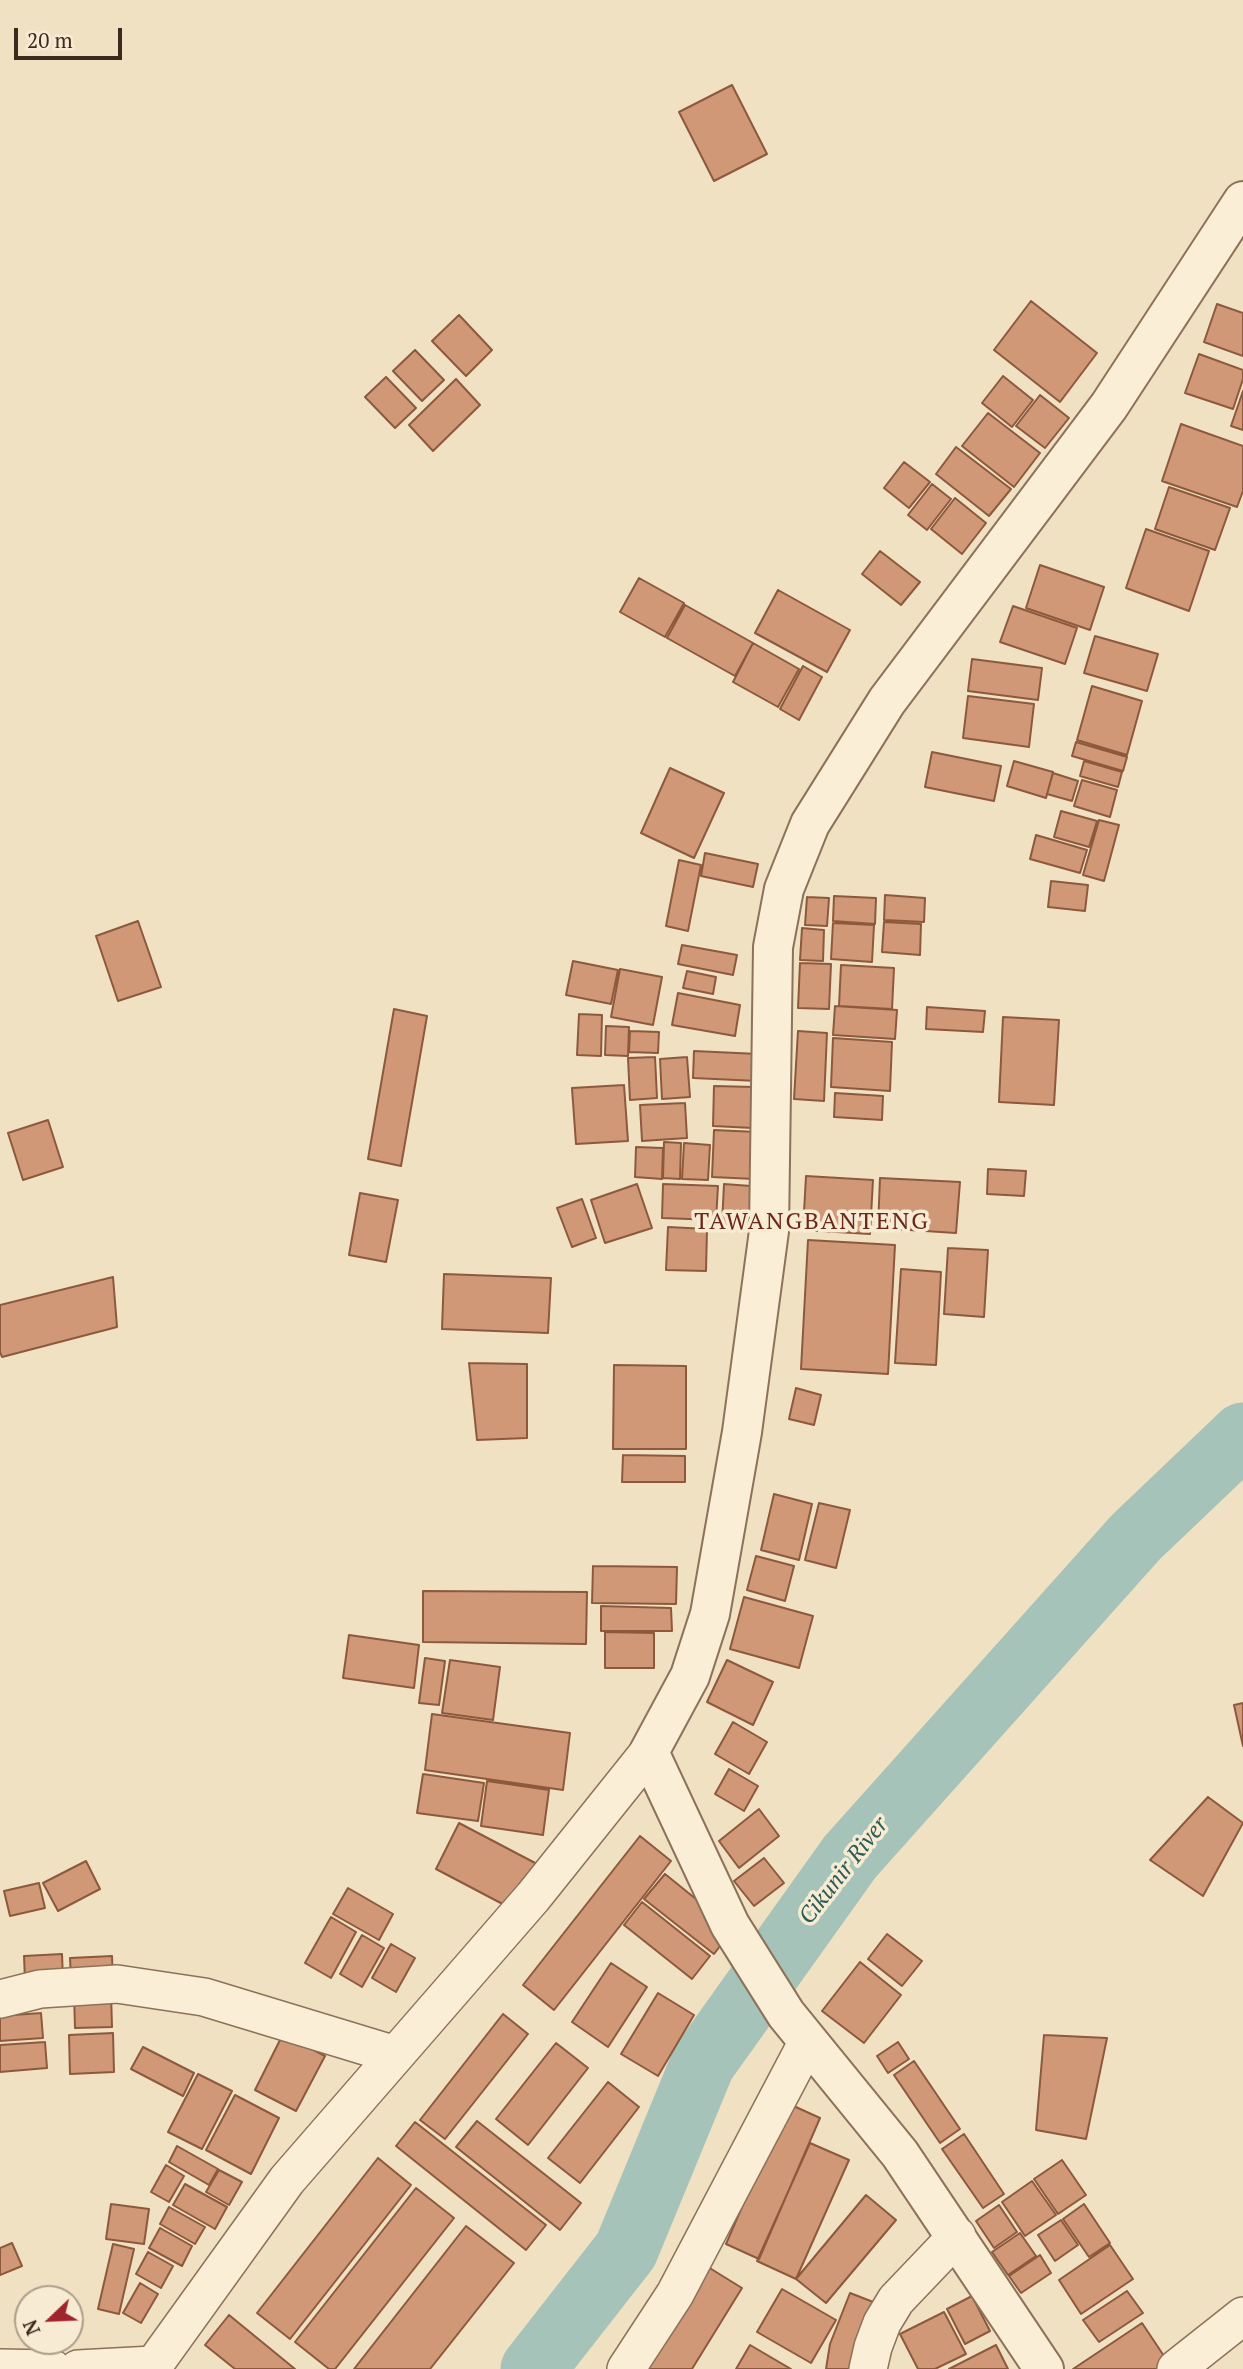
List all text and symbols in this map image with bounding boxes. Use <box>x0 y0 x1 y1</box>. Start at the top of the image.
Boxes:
scale bar <box>18 14 126 58</box>
text: 20 m <box>27 26 73 54</box>
district label: TAWANGBANTENG <box>696 1208 928 1236</box>
water label: Cikunir River <box>794 1812 894 1930</box>
north arrow <box>14 2285 84 2355</box>
text: N <box>17 2316 45 2339</box>

